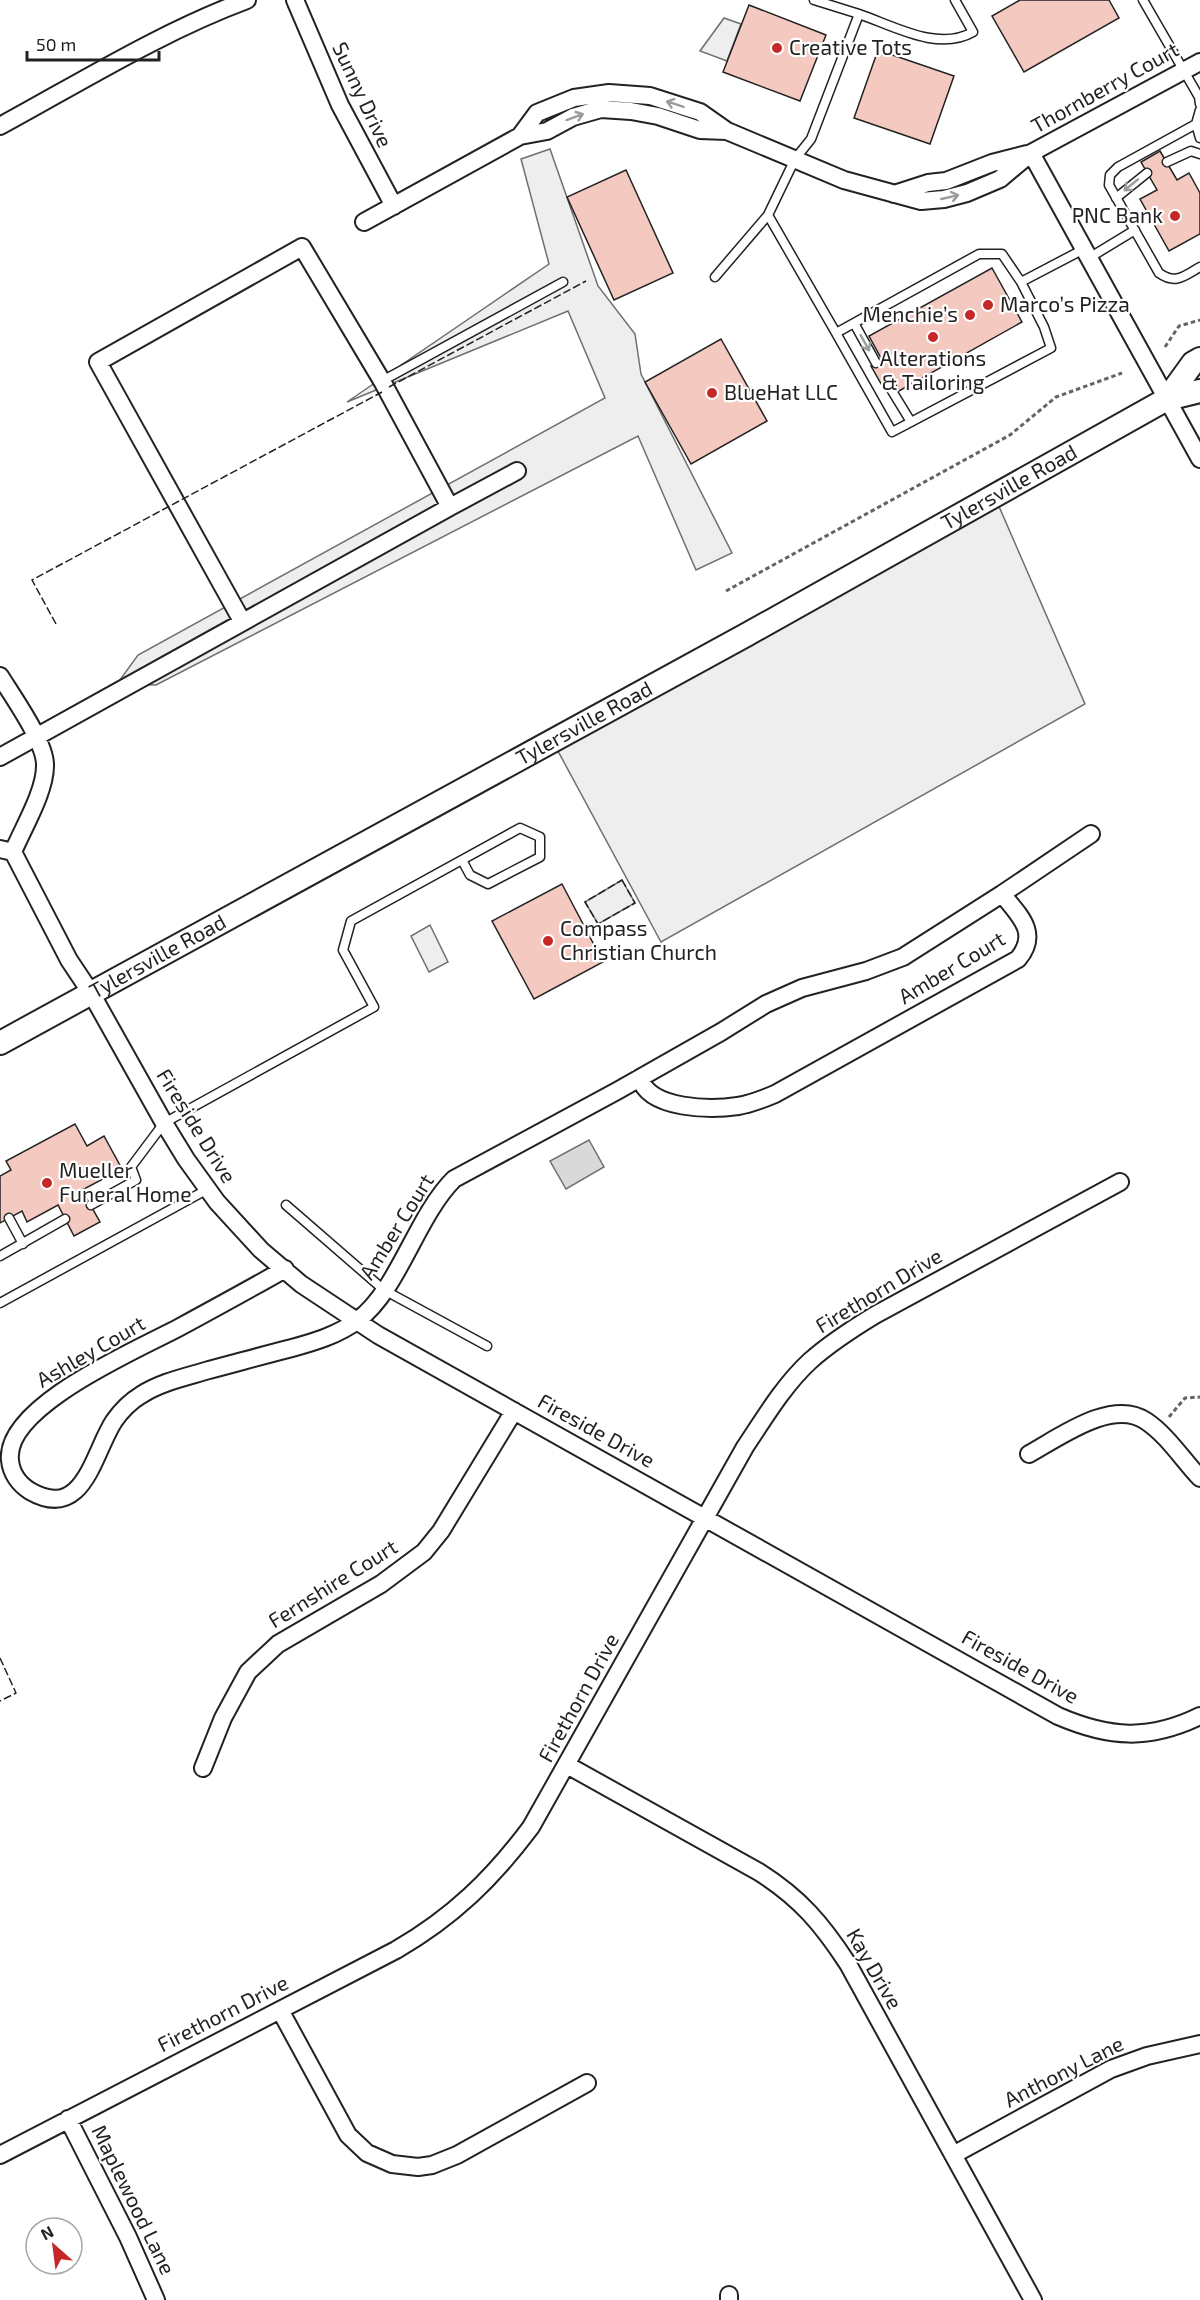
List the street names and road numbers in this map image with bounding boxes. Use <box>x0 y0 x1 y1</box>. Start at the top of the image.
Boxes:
street label: Thornberry Court <box>1026 36 1182 138</box>
street label: Sunny Drive <box>328 38 399 151</box>
street label: Tylersville Road <box>936 438 1081 534</box>
street label: Tylersville Road <box>511 675 656 769</box>
street label: Tylersville Road <box>85 908 230 1003</box>
street label: Amber Court <box>894 925 1009 1008</box>
street label: Fireside Drive <box>152 1064 242 1187</box>
street label: Amber Court <box>353 1169 438 1284</box>
street label: Firethorn Drive <box>810 1242 946 1337</box>
street label: Ashley Court <box>32 1310 149 1392</box>
street label: Fireside Drive <box>534 1387 660 1472</box>
street label: Fernshire Court <box>263 1533 401 1632</box>
street label: Fireside Drive <box>958 1623 1084 1708</box>
street label: Firethorn Drive <box>532 1629 623 1766</box>
street label: Kay Drive <box>842 1923 908 2013</box>
street label: Firethorn Drive <box>153 1969 292 2056</box>
street label: Anthony Lane <box>999 2030 1127 2111</box>
street label: Maplewood Lane <box>87 2120 181 2278</box>

